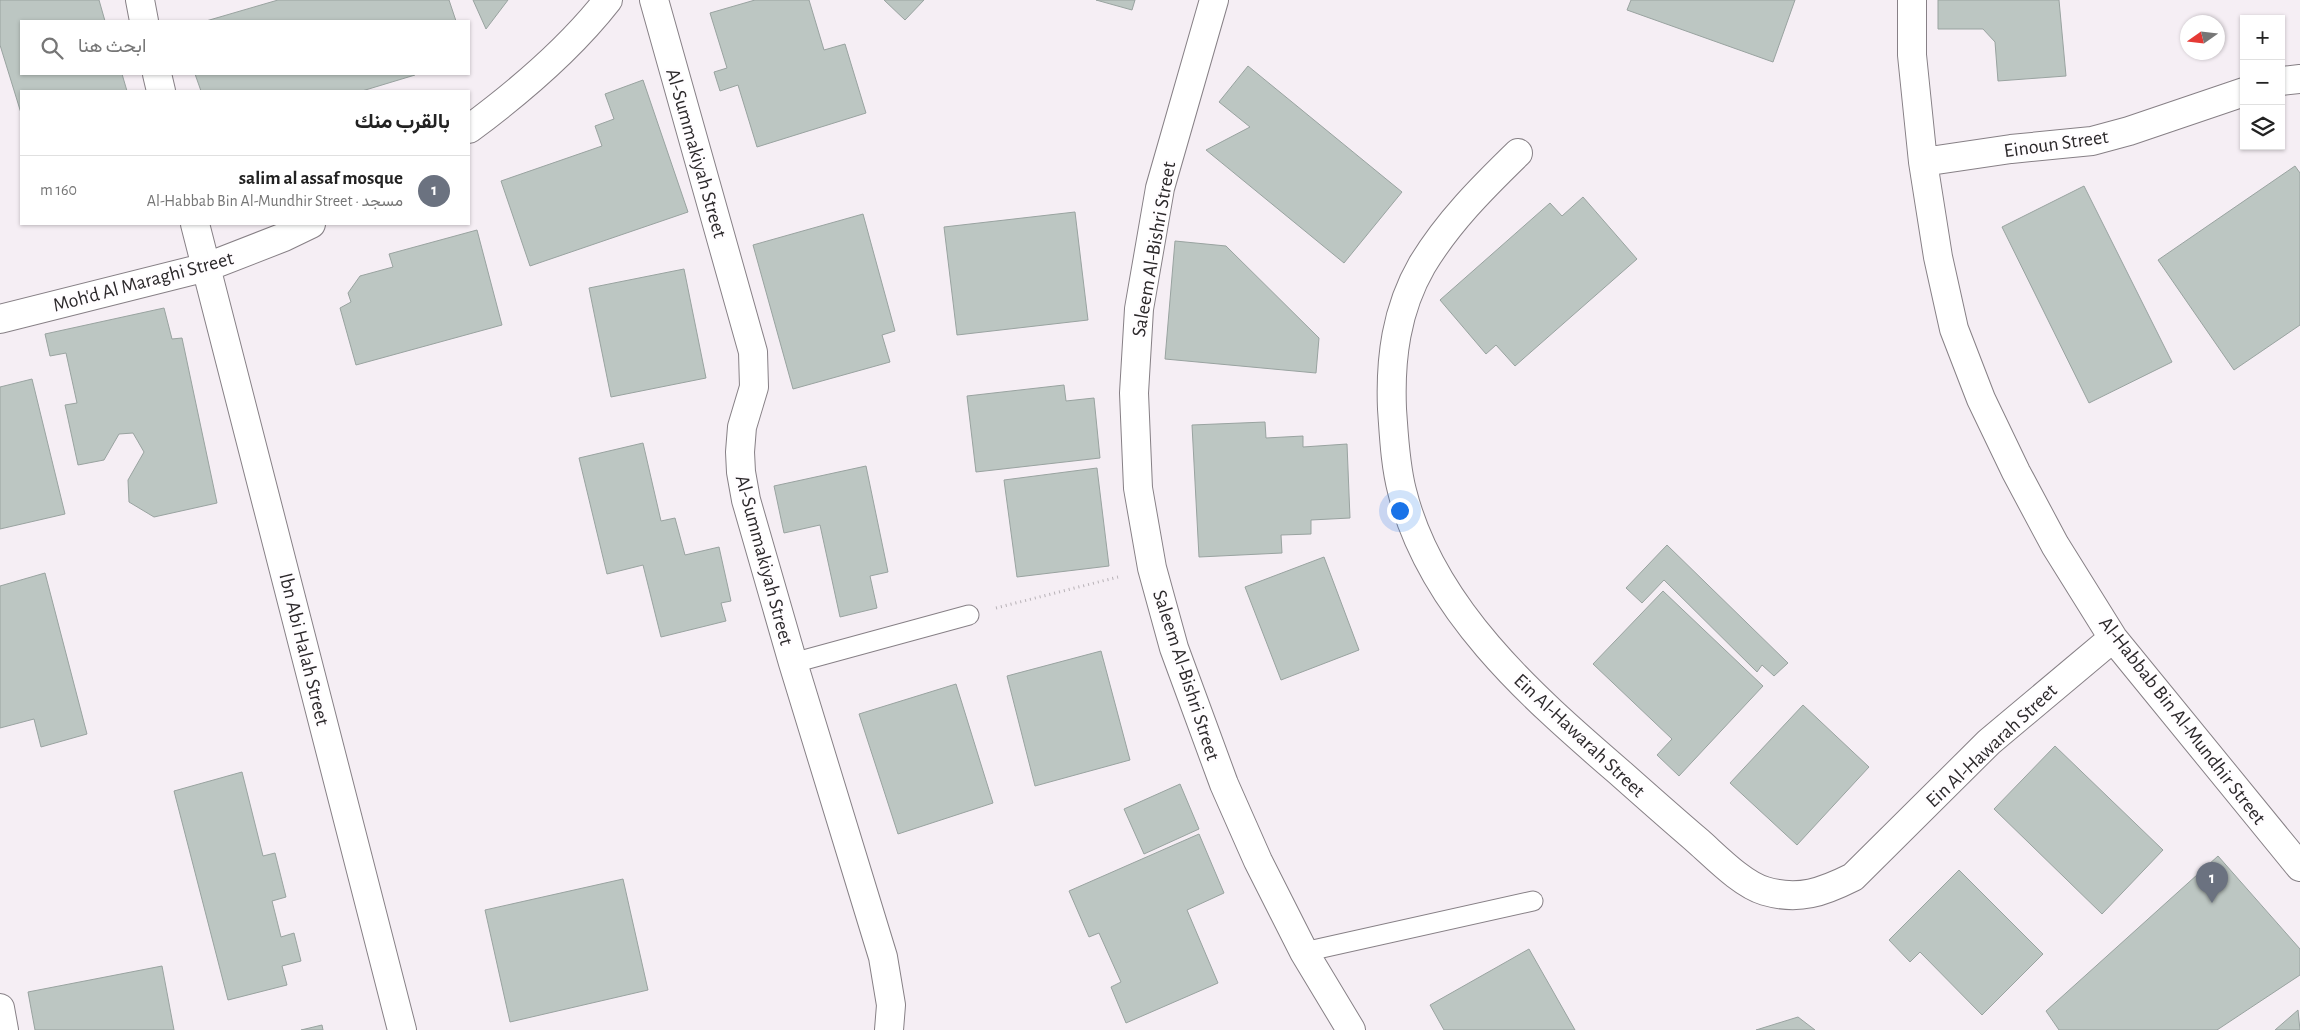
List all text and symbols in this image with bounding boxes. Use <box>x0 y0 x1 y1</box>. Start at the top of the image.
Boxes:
north arrow <box>2180 15 2225 60</box>
map controls <box>2240 15 2285 150</box>
button: + <box>2240 15 2285 60</box>
search box <box>20 20 470 75</box>
icon: search <box>38 34 66 62</box>
text: ابحث هنا <box>78 37 146 56</box>
button: − <box>2240 60 2285 105</box>
street label: Al-Summakiyah Street <box>662 66 730 241</box>
button: layers <box>2240 105 2285 150</box>
text: بالقرب منك <box>355 111 450 132</box>
street label: Einoun Street <box>2003 127 2110 161</box>
street label: Saleem Al-Bishri Street <box>1129 159 1179 338</box>
text: salim al assaf mosque <box>239 169 403 188</box>
text: 160 m <box>40 182 77 198</box>
text: 1 <box>431 182 437 198</box>
text: مسجد · Al-Habbab Bin Al-Mundhir Street <box>147 193 403 209</box>
street label: Moh'd Al Maraghi Street <box>51 248 236 316</box>
street label: Al-Summakiyah Street <box>732 473 797 648</box>
your location <box>1387 498 1413 524</box>
street label: Ibn Abi Halah Street <box>275 571 333 728</box>
street label: Saleem Al-Bishri Street <box>1149 588 1223 764</box>
street label: Al-Habbab Bin Al-Mundhir Street <box>2095 613 2270 829</box>
street label: Ein Al-Hawarah Street <box>1510 670 1649 802</box>
street label: Ein Al-Hawarah Street <box>1922 680 2061 811</box>
pin: 1 <box>2196 862 2228 903</box>

